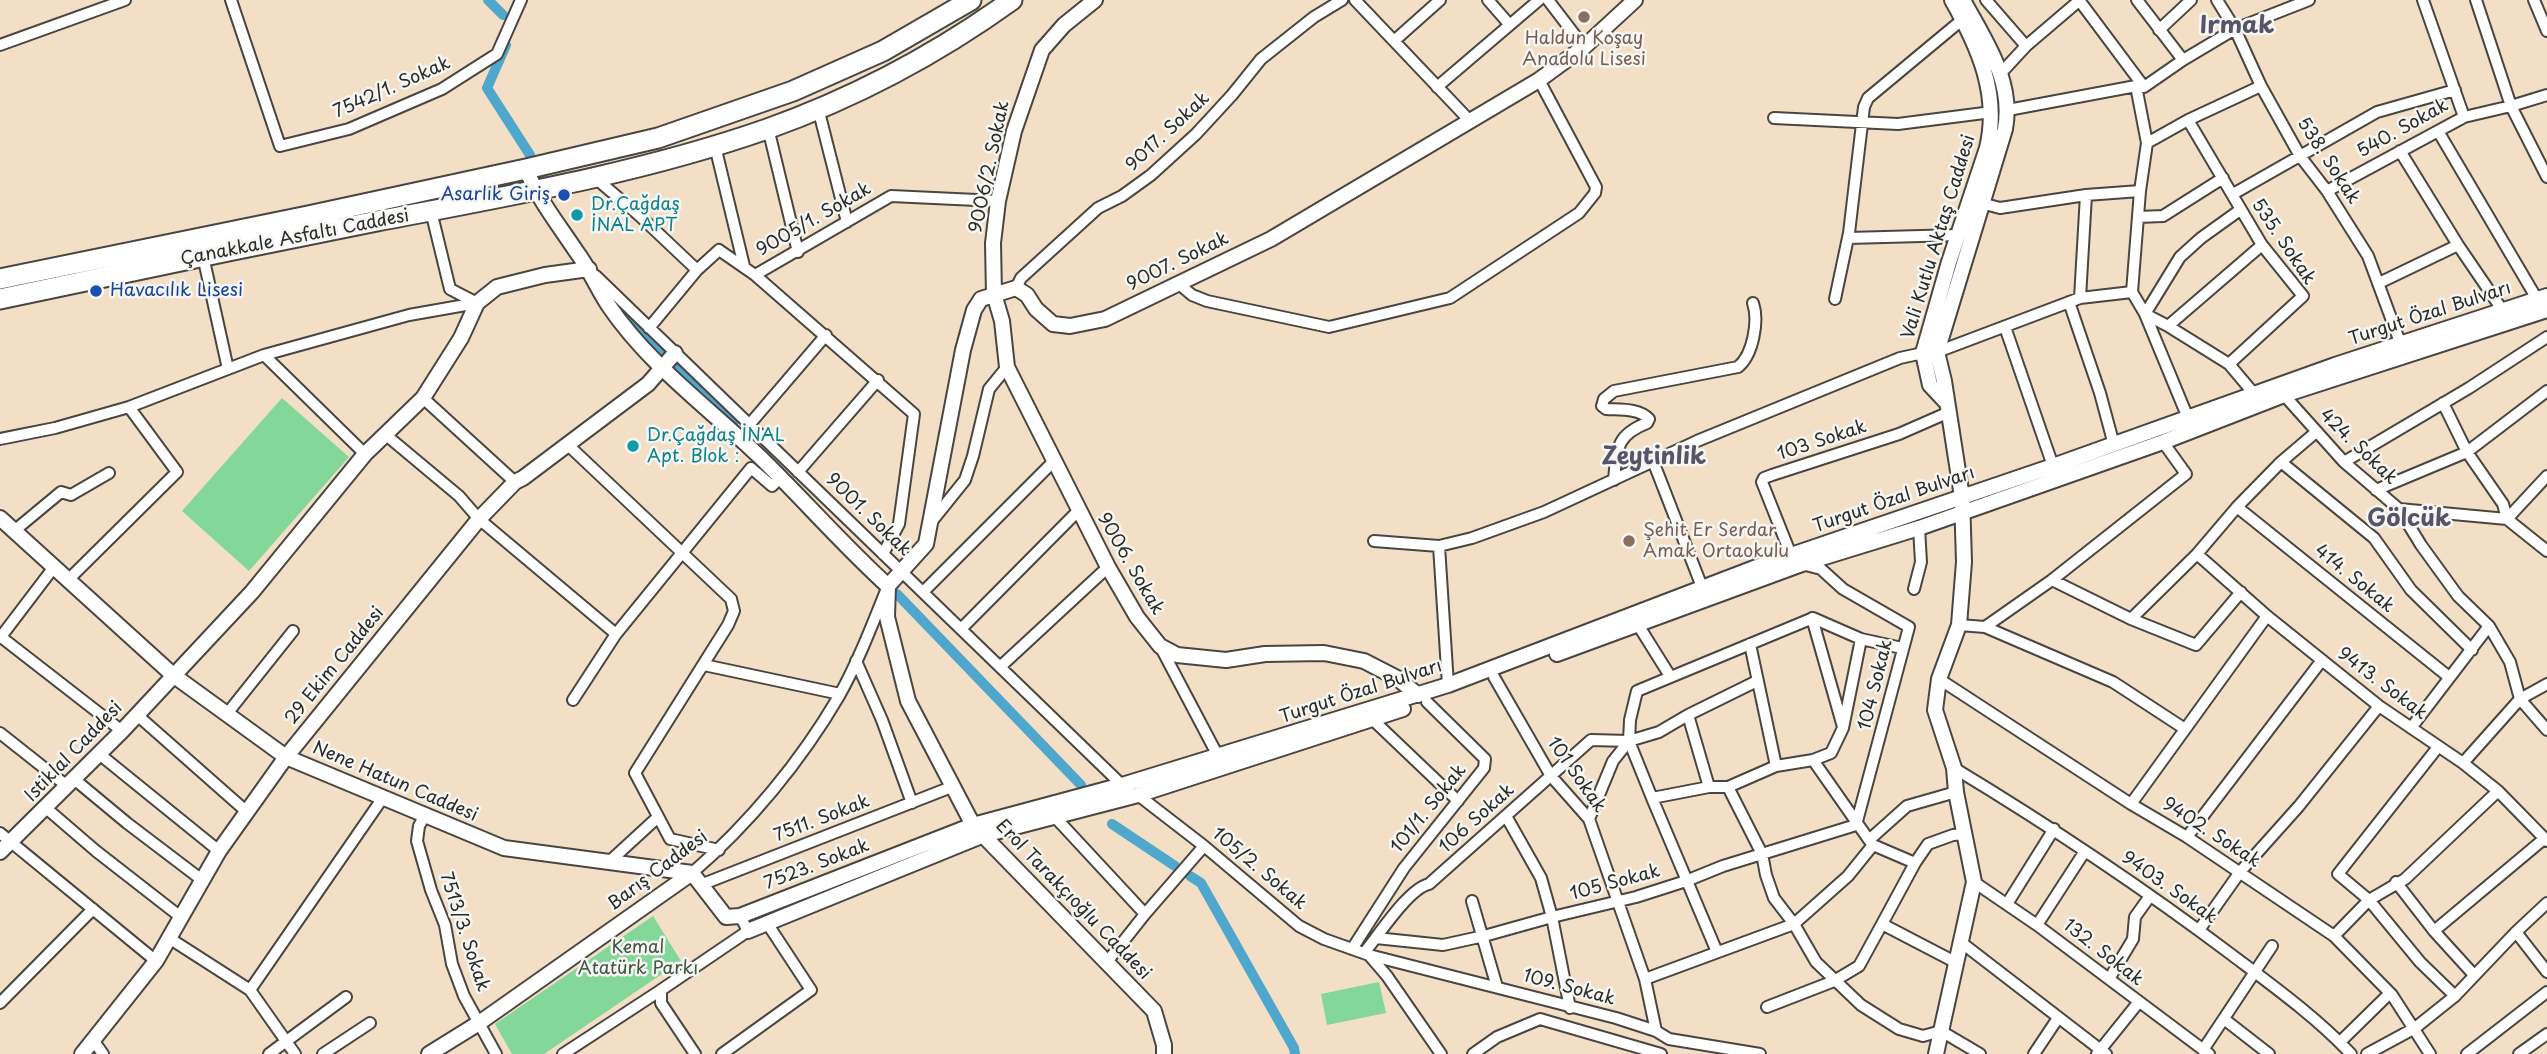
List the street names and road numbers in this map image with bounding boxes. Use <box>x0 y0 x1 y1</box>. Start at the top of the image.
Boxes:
street label: 7542/1. Sokak <box>330 53 454 123</box>
street label: 9017. Sokak <box>1122 88 1214 176</box>
street label: 540. Sokak <box>2354 95 2452 163</box>
street label: 9006/2. Sokak <box>965 99 1015 235</box>
street label: 538. Sokak <box>2292 114 2364 208</box>
street label: Vali Kutlu Aktaş Caddesi <box>1898 132 1980 342</box>
street label: 9005/1. Sokak <box>753 178 875 262</box>
street label: 535. Sokak <box>2246 195 2320 289</box>
street label: Çanakkale Asfaltı Caddesi <box>179 205 411 271</box>
street label: 9007. Sokak <box>1124 228 1232 296</box>
street label: Turgut Özal Bulvarı <box>2346 278 2514 350</box>
street label: 424. Sokak <box>2315 405 2401 489</box>
street label: 103 Sokak <box>1775 416 1869 466</box>
street label: Turgut Özal Bulvarı <box>1810 462 1978 538</box>
street label: 9001. Sokak <box>821 469 915 561</box>
street label: 9006. Sokak <box>1092 509 1168 619</box>
street label: 414. Sokak <box>2310 540 2398 618</box>
street label: 29 Ekim Caddesi <box>281 603 389 729</box>
street label: 104 Sokak <box>1854 637 1898 733</box>
street label: 9413. Sokak <box>2333 643 2431 725</box>
street label: Turgut Özal Bulvarı <box>1277 656 1445 728</box>
street label: Istiklal Caddesi <box>21 697 127 807</box>
street label: 101 Sokak <box>1542 733 1610 817</box>
street label: Nene Hatun Caddesi <box>309 737 481 827</box>
street label: 101/1. Sokak <box>1387 760 1471 858</box>
street label: 106 Sokak <box>1435 780 1519 858</box>
street label: 7511. Sokak <box>771 791 873 847</box>
street label: 9402. Sokak <box>2158 793 2264 873</box>
street label: Erol Tarakçıoğlu Caddesi <box>991 815 1155 985</box>
street label: 105/2. Sokak <box>1207 823 1311 915</box>
street label: Barış Caddesi <box>604 826 712 916</box>
street label: 7523. Sokak <box>761 835 873 895</box>
street label: 9403. Sokak <box>2117 847 2221 929</box>
street label: 105 Sokak <box>1568 861 1662 905</box>
street label: 7513/3. Sokak <box>435 870 493 994</box>
street label: 132. Sokak <box>2059 915 2147 991</box>
street label: 109. Sokak <box>1521 965 1617 1011</box>

